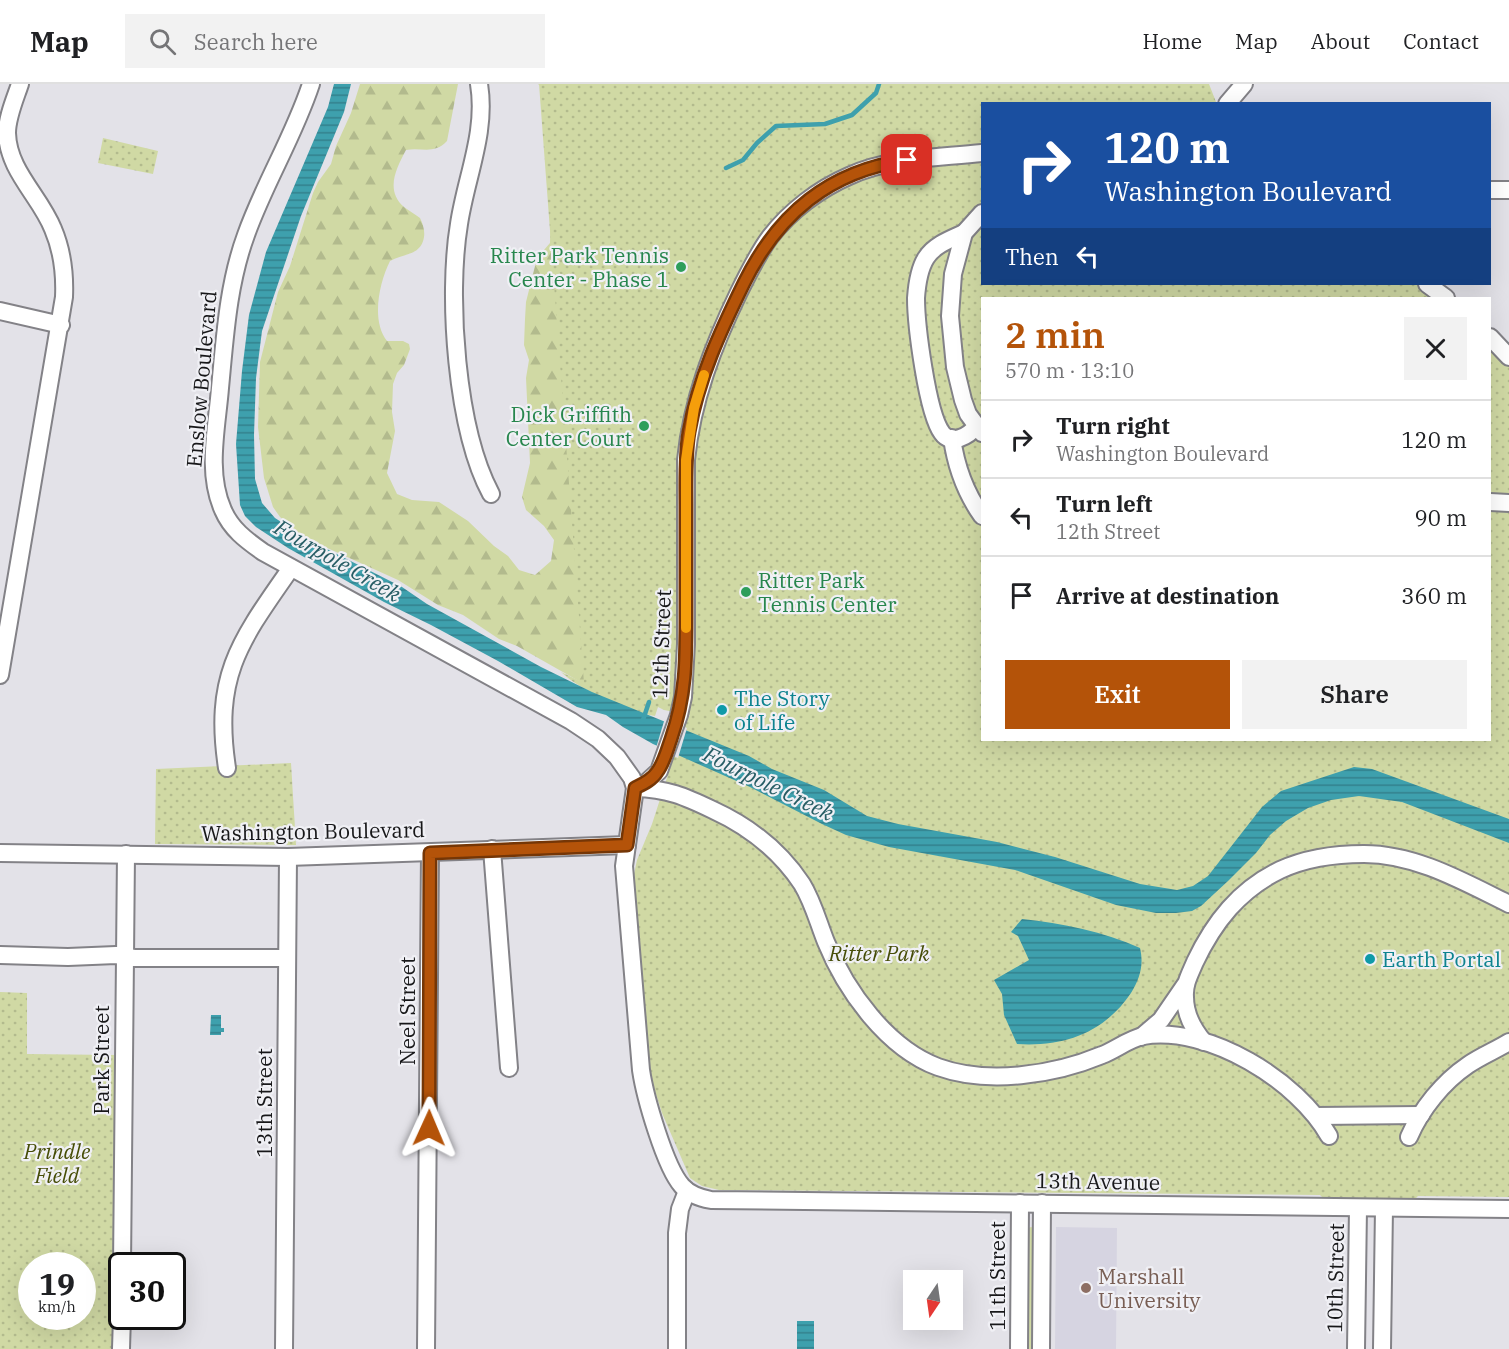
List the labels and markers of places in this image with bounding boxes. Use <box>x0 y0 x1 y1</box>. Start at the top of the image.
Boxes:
pin <box>881 134 932 185</box>
place label: Ritter Park Tennis Center - Phase 1 <box>490 241 669 293</box>
marker: Ritter Park Tennis Center - Phase 1 <box>674 260 688 274</box>
place label: Dick Griffith Center Court <box>506 400 632 452</box>
marker: Dick Griffith Center Court <box>637 419 651 433</box>
place label: Ritter Park Tennis Center <box>758 566 897 618</box>
marker: Ritter Park Tennis Center <box>739 585 753 599</box>
place label: The Story of Life <box>734 684 830 736</box>
marker: The Story of Life <box>715 703 729 717</box>
place label: Earth Portal <box>1382 945 1501 973</box>
marker: Earth Portal <box>1363 952 1377 966</box>
place label: Marshall University <box>1098 1262 1201 1314</box>
marker: Marshall University <box>1079 1281 1093 1295</box>

